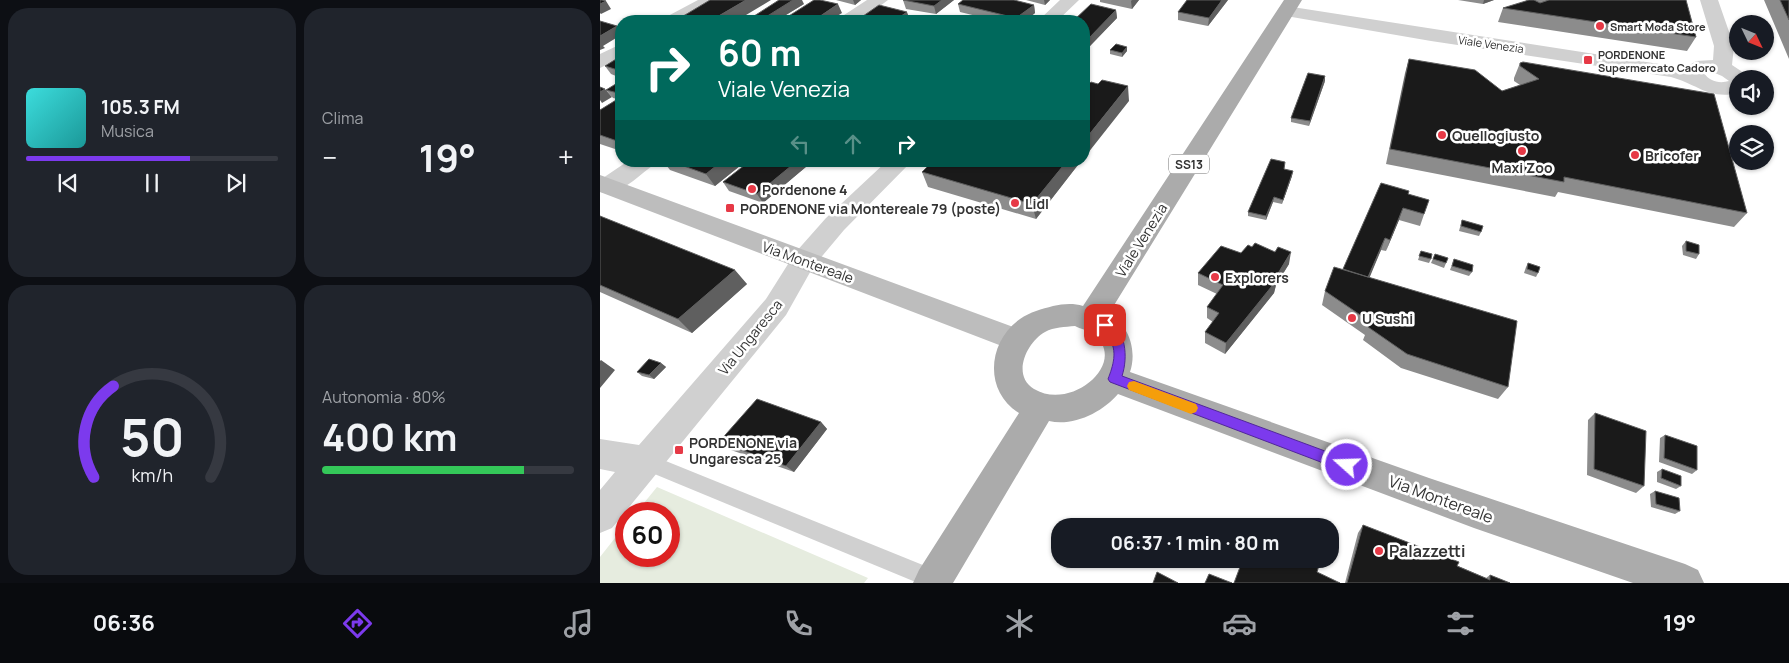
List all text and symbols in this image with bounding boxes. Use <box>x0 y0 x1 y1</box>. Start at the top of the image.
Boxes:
north arrow <box>1729 15 1774 60</box>
map controls <box>1729 15 1774 170</box>
place label: Smart Moda Store <box>1610 19 1706 34</box>
marker: Smart Moda Store <box>1594 20 1606 32</box>
text: 60 m <box>718 29 801 77</box>
street label: Viale Venezia <box>1457 32 1525 56</box>
icon: right <box>635 35 700 100</box>
place label: PORDENONE Supermercato Cadoro <box>1598 47 1716 75</box>
marker: PORDENONE Supermercato Cadoro <box>1582 54 1594 66</box>
button: sound <box>1729 70 1774 115</box>
text: Viale Venezia <box>718 74 850 104</box>
text: 105.3 FM <box>101 94 180 120</box>
text: Clima <box>322 107 363 129</box>
text: Musica <box>101 120 154 142</box>
button: layers <box>1729 125 1774 170</box>
place label: Quellogiusto <box>1452 126 1540 145</box>
marker: Quellogiusto <box>1436 129 1448 141</box>
icon: left <box>786 130 814 158</box>
icon: ahead <box>839 130 867 158</box>
icon: right <box>892 130 920 158</box>
text: 19° <box>419 131 476 183</box>
text: − <box>322 138 337 176</box>
text: + <box>558 138 574 176</box>
marker: Maxi Zoo <box>1516 145 1528 157</box>
place label: Bricofer <box>1645 146 1699 165</box>
marker: Bricofer <box>1629 149 1641 161</box>
road number: SS13 <box>1169 154 1209 173</box>
place label: Maxi Zoo <box>1491 158 1553 177</box>
icon: previous <box>54 169 82 197</box>
icon: pause <box>138 169 166 197</box>
icon: next <box>222 169 250 197</box>
place label: Pordenone 4 <box>762 180 847 199</box>
marker: Pordenone 4 <box>746 183 758 195</box>
place label: Lidl <box>1025 194 1049 213</box>
marker: Lidl <box>1009 197 1021 209</box>
place label: PORDENONE via Montereale 79 (poste) <box>740 199 1001 218</box>
street label: Viale Venezia <box>1111 199 1171 281</box>
marker: PORDENONE via Montereale 79 (poste) <box>724 202 736 214</box>
street label: Via Montereale <box>760 237 856 287</box>
place label: Explorers <box>1225 268 1289 287</box>
marker: Explorers <box>1209 271 1221 283</box>
street label: Via Ungaresca <box>714 295 786 379</box>
pin <box>1084 304 1126 346</box>
place label: U Sushi <box>1362 309 1413 328</box>
icon: arrive <box>1091 311 1119 339</box>
marker: U Sushi <box>1346 312 1358 324</box>
text: Autonomia · 80% <box>322 386 446 408</box>
text: 50 <box>120 401 184 472</box>
text: 400 km <box>322 410 457 462</box>
place label: PORDENONE via Ungaresca 25 <box>689 433 797 468</box>
position arrow <box>1320 438 1372 490</box>
marker: PORDENONE via Ungaresca 25 <box>673 444 685 456</box>
text: km/h <box>131 463 173 487</box>
street label: Via Montereale <box>1386 470 1496 528</box>
speed limit sign: 60 <box>615 502 680 567</box>
text: 06:37 · 1 min · 80 m <box>1111 530 1279 556</box>
place label: Palazzetti <box>1389 540 1465 562</box>
marker: Palazzetti <box>1373 545 1385 557</box>
icon: directions <box>340 606 375 641</box>
icon: music <box>561 606 596 641</box>
icon: phone <box>781 606 816 641</box>
icon: climate <box>1002 606 1037 641</box>
icon: car <box>1222 606 1257 641</box>
icon: filters <box>1443 606 1478 641</box>
text: 06:36 <box>93 608 155 638</box>
text: 19° <box>1663 608 1696 638</box>

